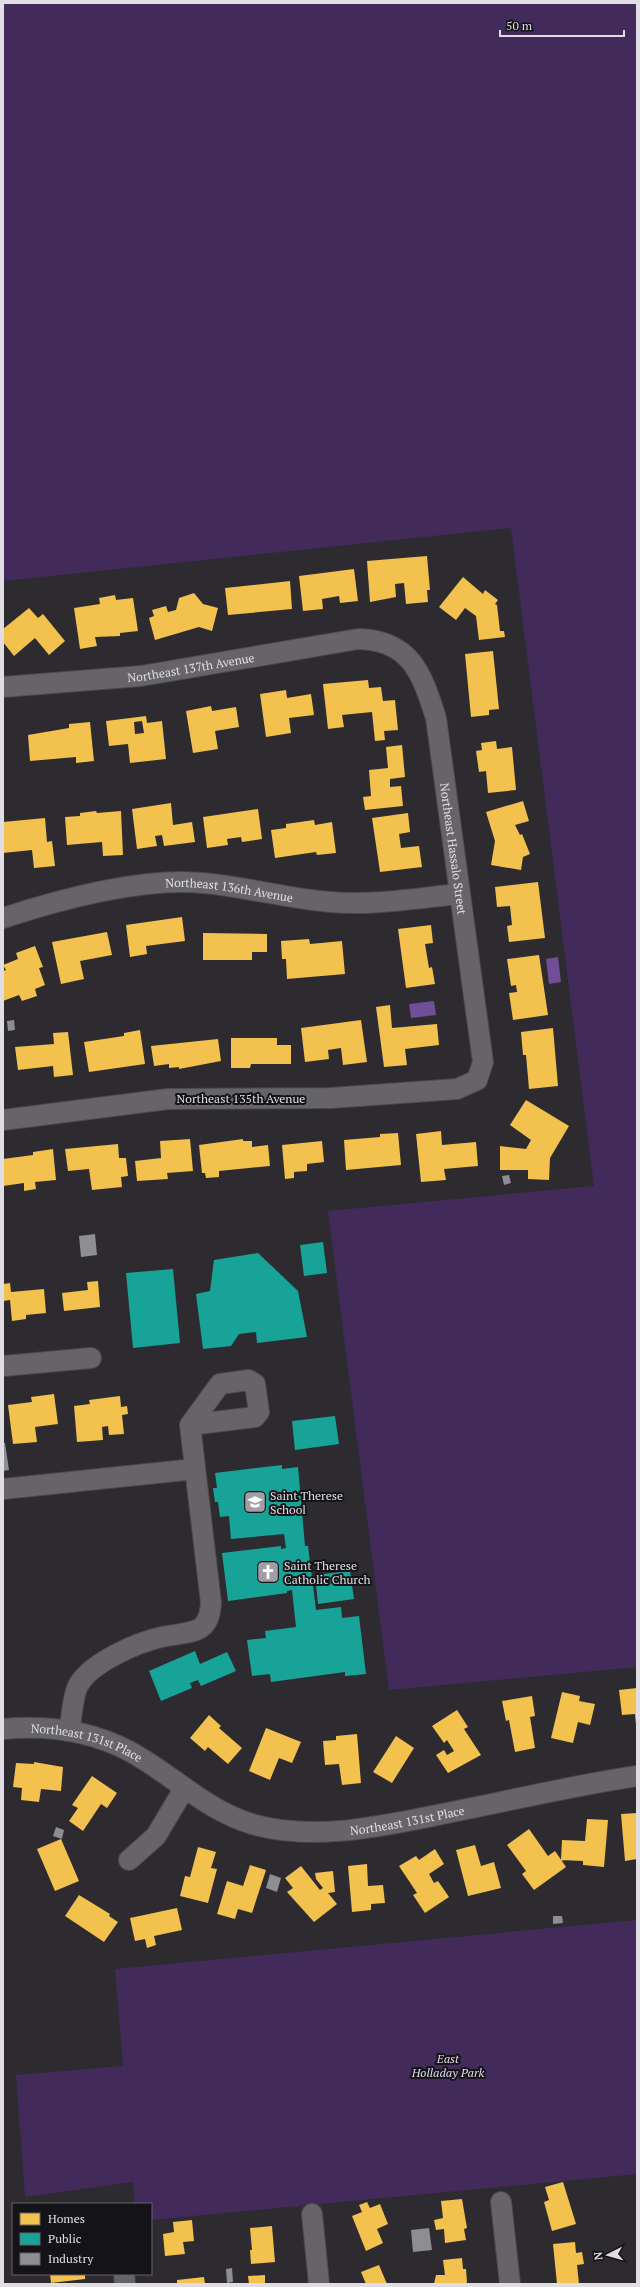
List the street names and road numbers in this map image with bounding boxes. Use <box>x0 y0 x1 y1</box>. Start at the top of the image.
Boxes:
street label: Northeast 137th Avenue <box>127 649 255 685</box>
street label: Northeast Hassalo Street <box>437 782 470 916</box>
street label: Northeast 136th Avenue <box>165 874 294 905</box>
street label: Northeast 135th Avenue <box>177 1091 305 1106</box>
street label: Northeast 131st Place <box>31 1720 145 1765</box>
street label: Northeast 131st Place <box>349 1802 466 1838</box>

